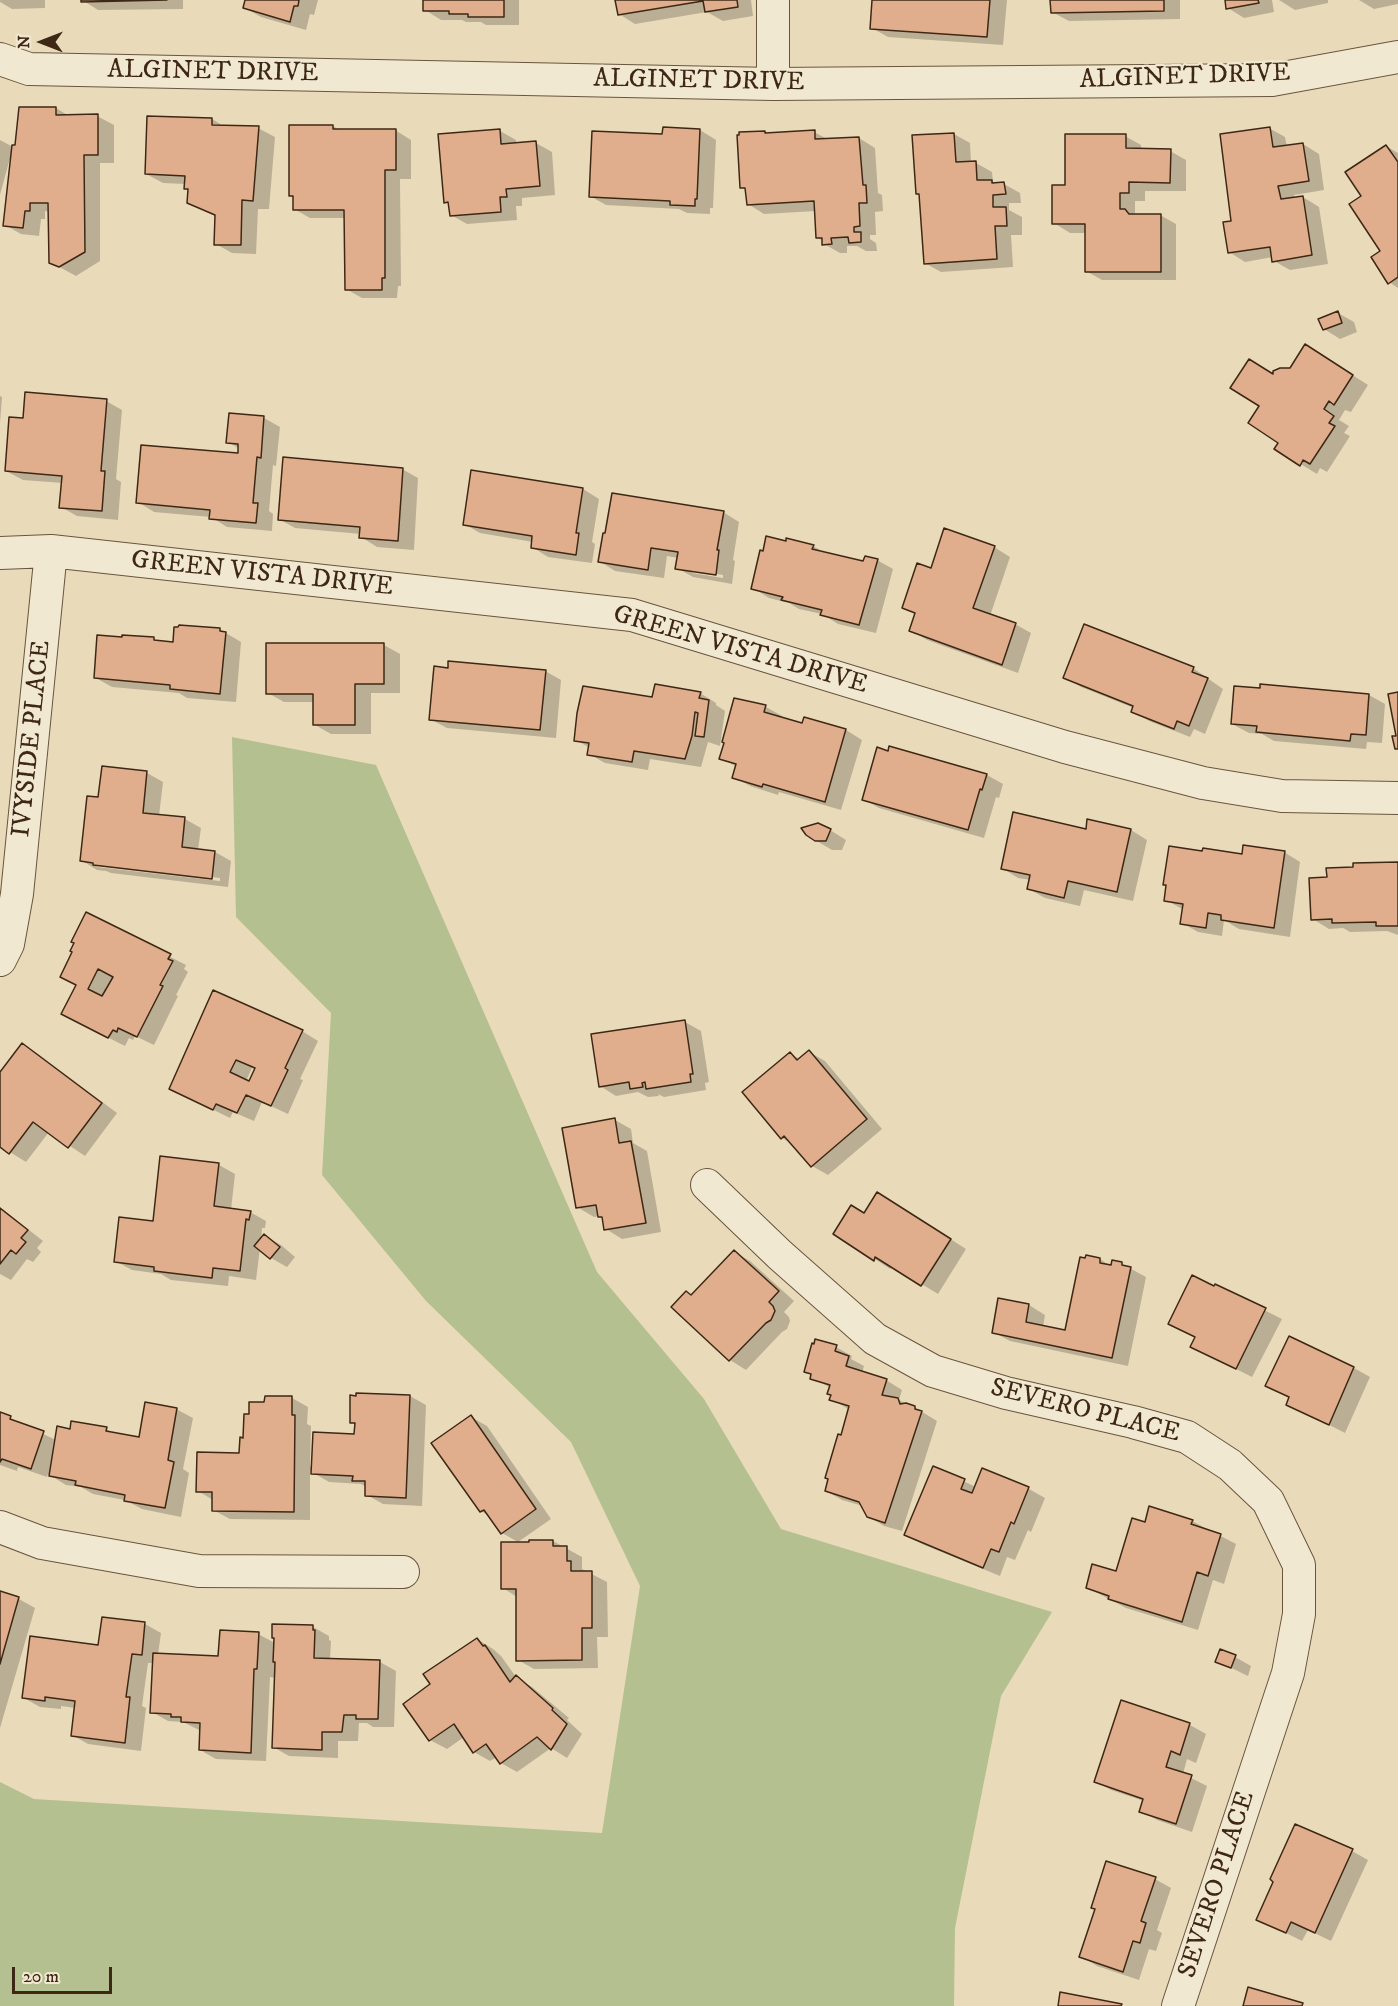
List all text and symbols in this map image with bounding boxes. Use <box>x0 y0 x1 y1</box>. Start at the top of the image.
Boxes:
north arrow <box>12 12 72 72</box>
text: N <box>14 35 34 49</box>
street label: ALGINET DRIVE <box>107 56 319 90</box>
street label: ALGINET DRIVE <box>1079 59 1291 97</box>
street label: ALGINET DRIVE <box>593 65 805 99</box>
street label: GREEN VISTA DRIVE <box>130 546 394 604</box>
street label: GREEN VISTA DRIVE <box>609 600 871 702</box>
street label: IVYSIDE PLACE <box>7 639 59 839</box>
street label: SEVERO PLACE <box>987 1373 1183 1451</box>
street label: SEVERO PLACE <box>1173 1788 1263 1982</box>
scale bar <box>15 1955 116 1993</box>
text: 20 m <box>23 1966 59 1988</box>

